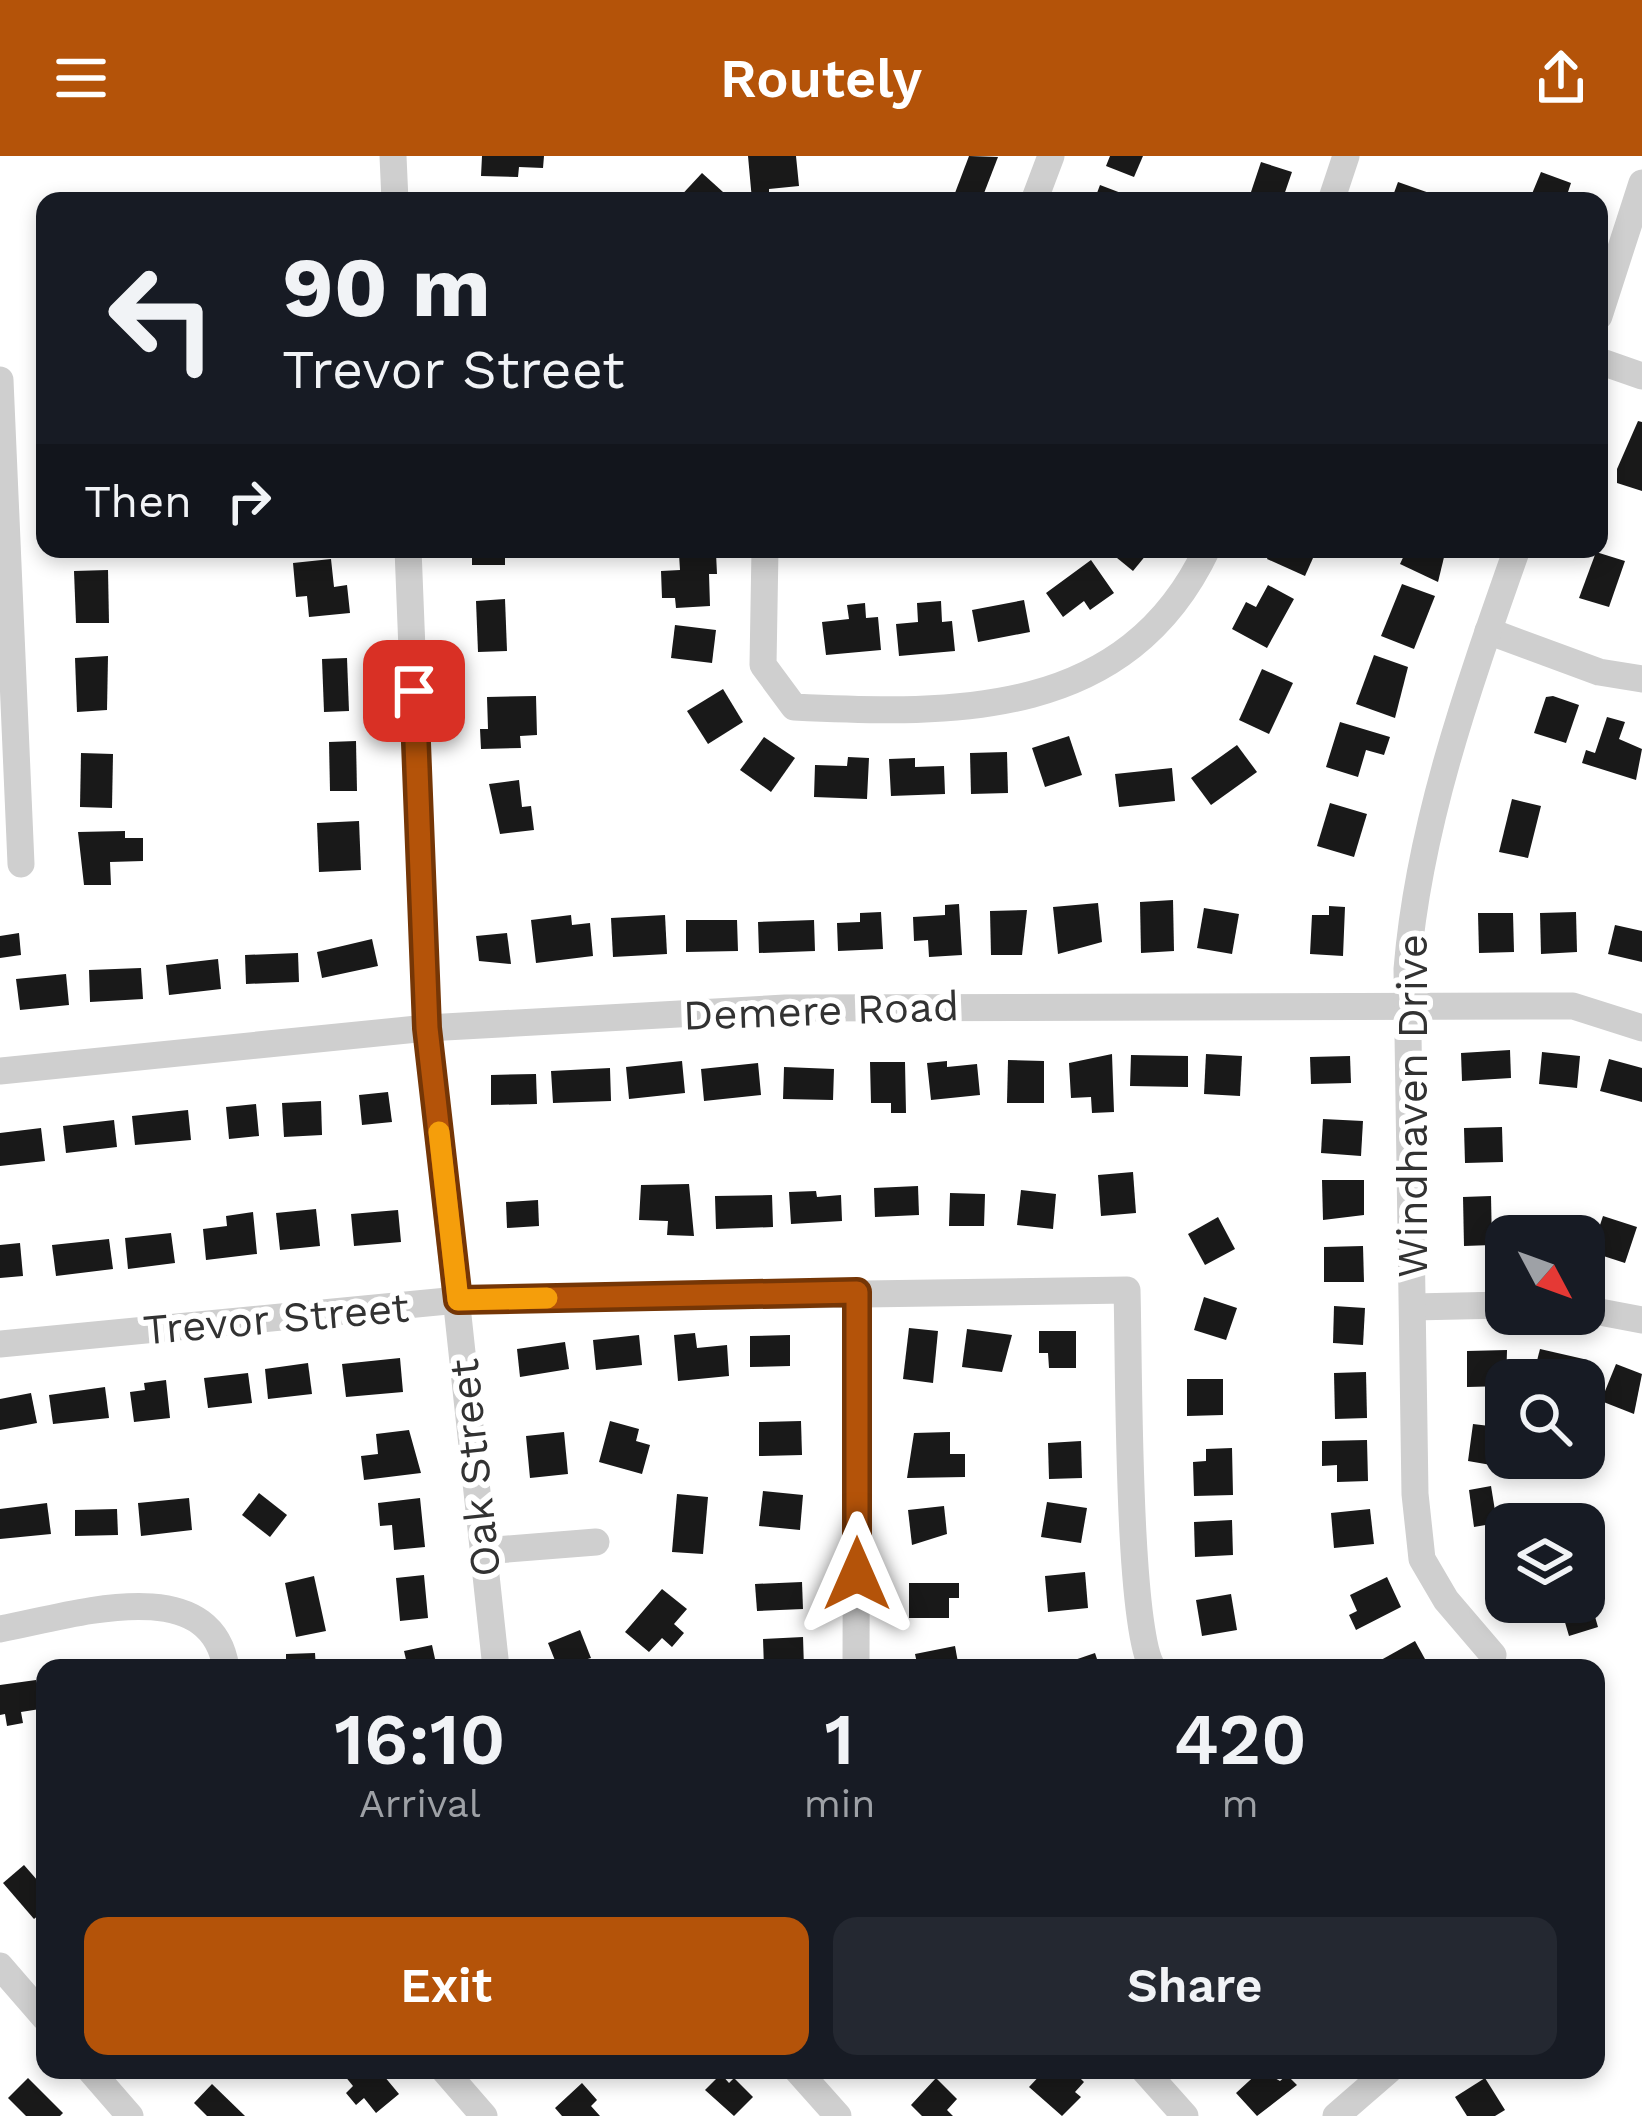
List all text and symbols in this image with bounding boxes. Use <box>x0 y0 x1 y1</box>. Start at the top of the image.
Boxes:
icon: menu <box>48 45 114 111</box>
icon: share <box>1528 45 1594 111</box>
text: Routely <box>720 47 922 110</box>
text: 90 m <box>282 238 491 336</box>
icon: left <box>84 240 240 396</box>
text: Trevor Street <box>282 338 625 401</box>
icon: right <box>216 468 282 534</box>
text: Then <box>84 475 192 528</box>
pin <box>363 640 465 742</box>
icon: arrive <box>381 658 447 724</box>
street label: Windhaven Drive <box>1388 934 1437 1278</box>
street label: Demere Road <box>682 981 960 1040</box>
north arrow <box>1485 1215 1605 1335</box>
map controls <box>1485 1215 1605 1623</box>
street label: Trevor Street <box>141 1282 411 1355</box>
street label: Oak Street <box>439 1357 510 1579</box>
button: search <box>1485 1359 1605 1479</box>
button: layers <box>1485 1503 1605 1623</box>
position arrow <box>794 1511 920 1637</box>
text: 16:10 <box>334 1697 506 1781</box>
text: 1 <box>825 1697 855 1781</box>
text: 420 <box>1174 1697 1307 1781</box>
text: Arrival <box>359 1781 481 1826</box>
text: min <box>804 1781 875 1826</box>
text: m <box>1222 1781 1259 1826</box>
button: Exit <box>84 1917 809 2055</box>
button: Share <box>833 1917 1557 2055</box>

